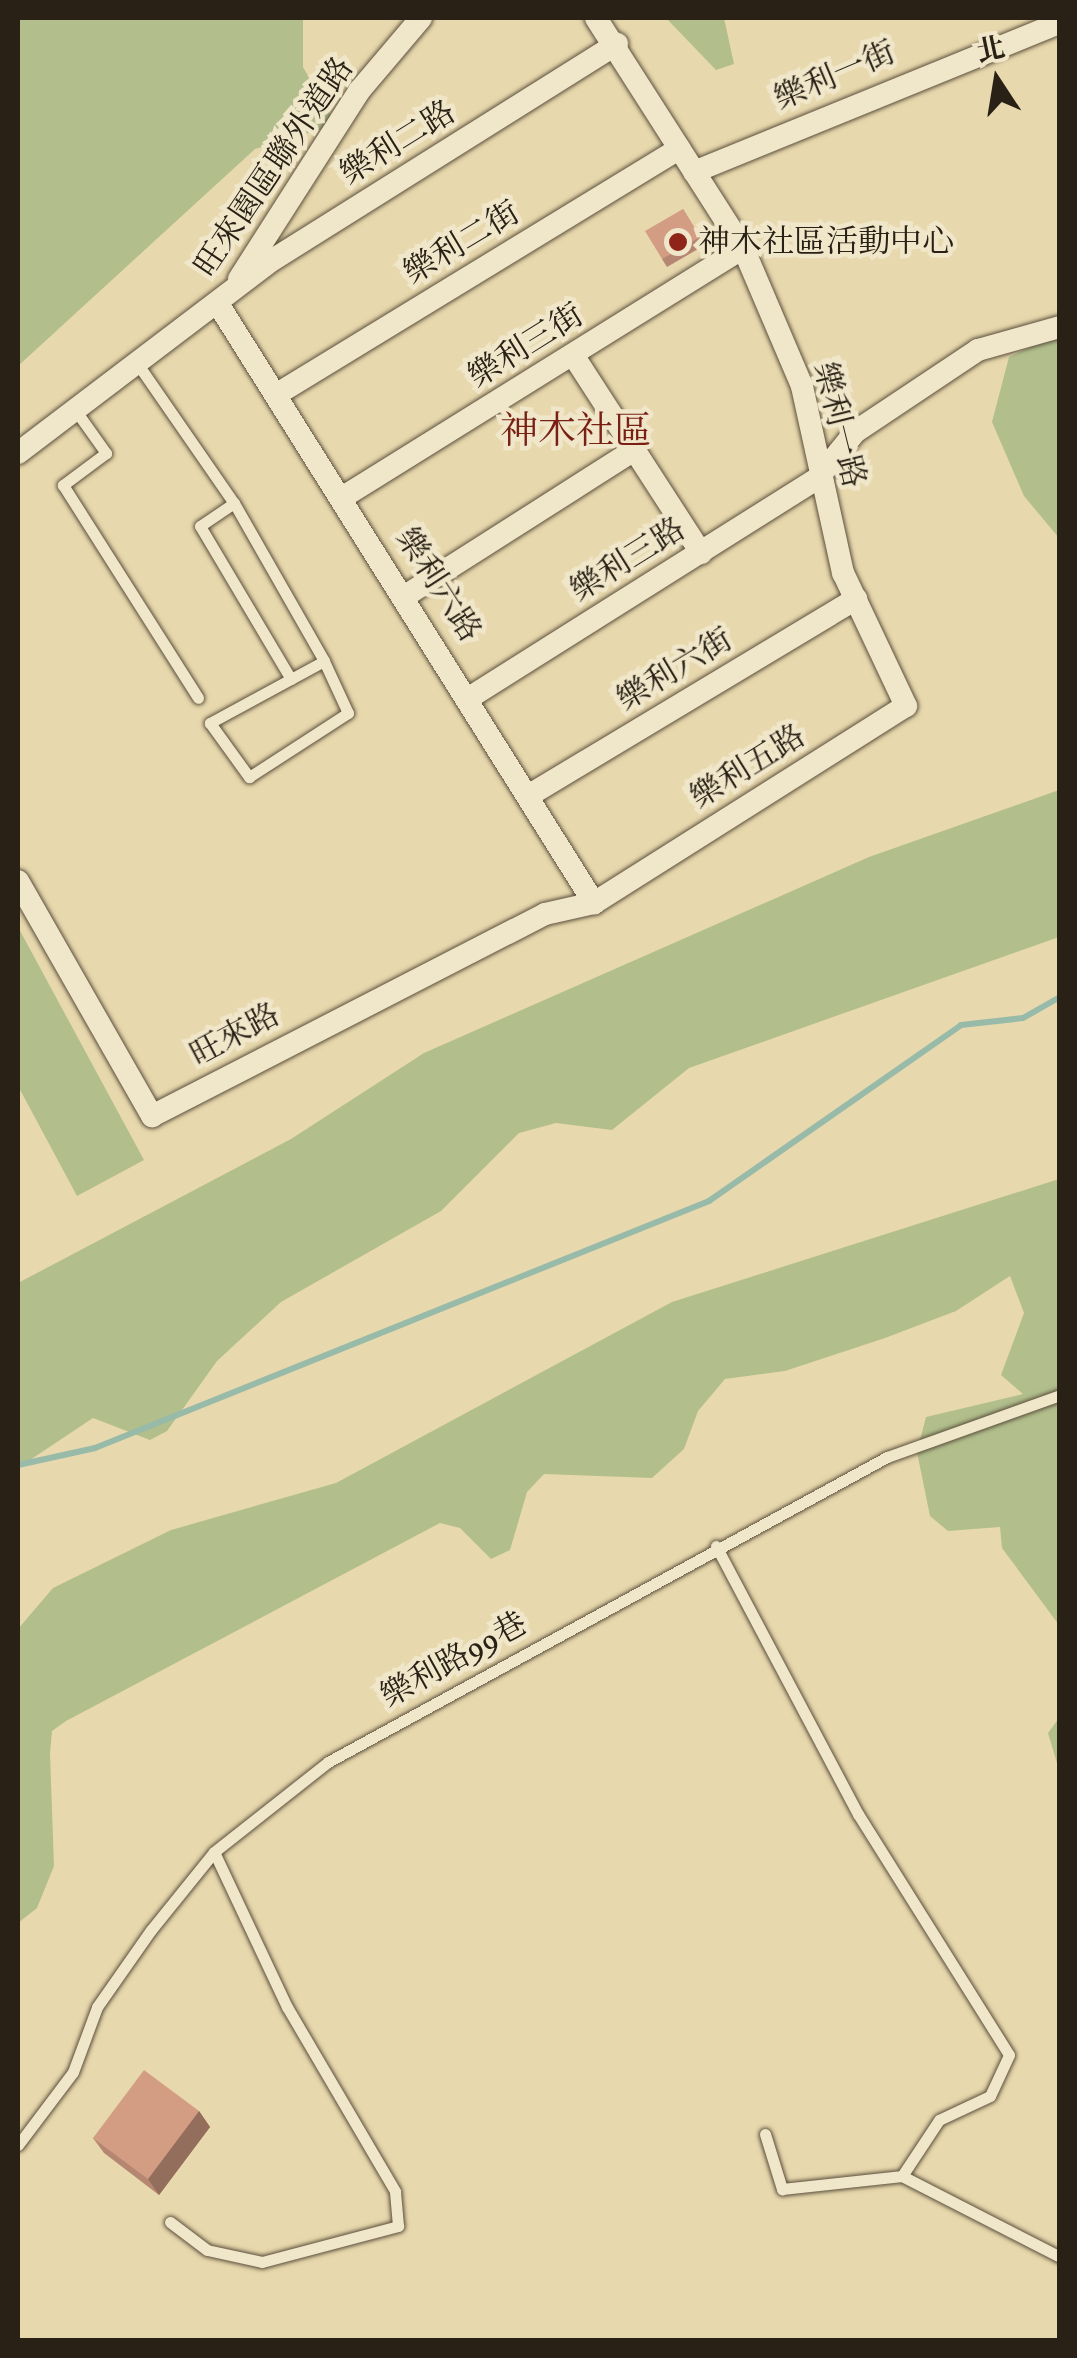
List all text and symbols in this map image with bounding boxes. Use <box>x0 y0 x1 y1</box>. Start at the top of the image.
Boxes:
north arrow <box>947 30 1047 130</box>
text: 北 <box>973 30 1008 70</box>
street label: 樂利一街 <box>769 33 901 119</box>
street label: 旺來園區聯外道路 <box>187 50 361 284</box>
street label: 樂利二路 <box>334 93 462 193</box>
street label: 樂利二街 <box>397 194 527 292</box>
place label: 神木社區活動中心 <box>698 223 954 261</box>
marker: 神木社區活動中心 <box>667 231 689 253</box>
street label: 樂利三街 <box>462 296 590 396</box>
street label: 樂利一路 <box>805 358 873 492</box>
district label: 神木社區 <box>500 409 652 455</box>
street label: 樂利三路 <box>564 510 692 610</box>
street label: 樂利六路 <box>387 521 489 649</box>
street label: 樂利六街 <box>610 621 740 719</box>
street label: 樂利五路 <box>684 717 812 817</box>
street label: 旺來路 <box>184 996 286 1074</box>
street label: 樂利路99巷 <box>374 1604 534 1716</box>

